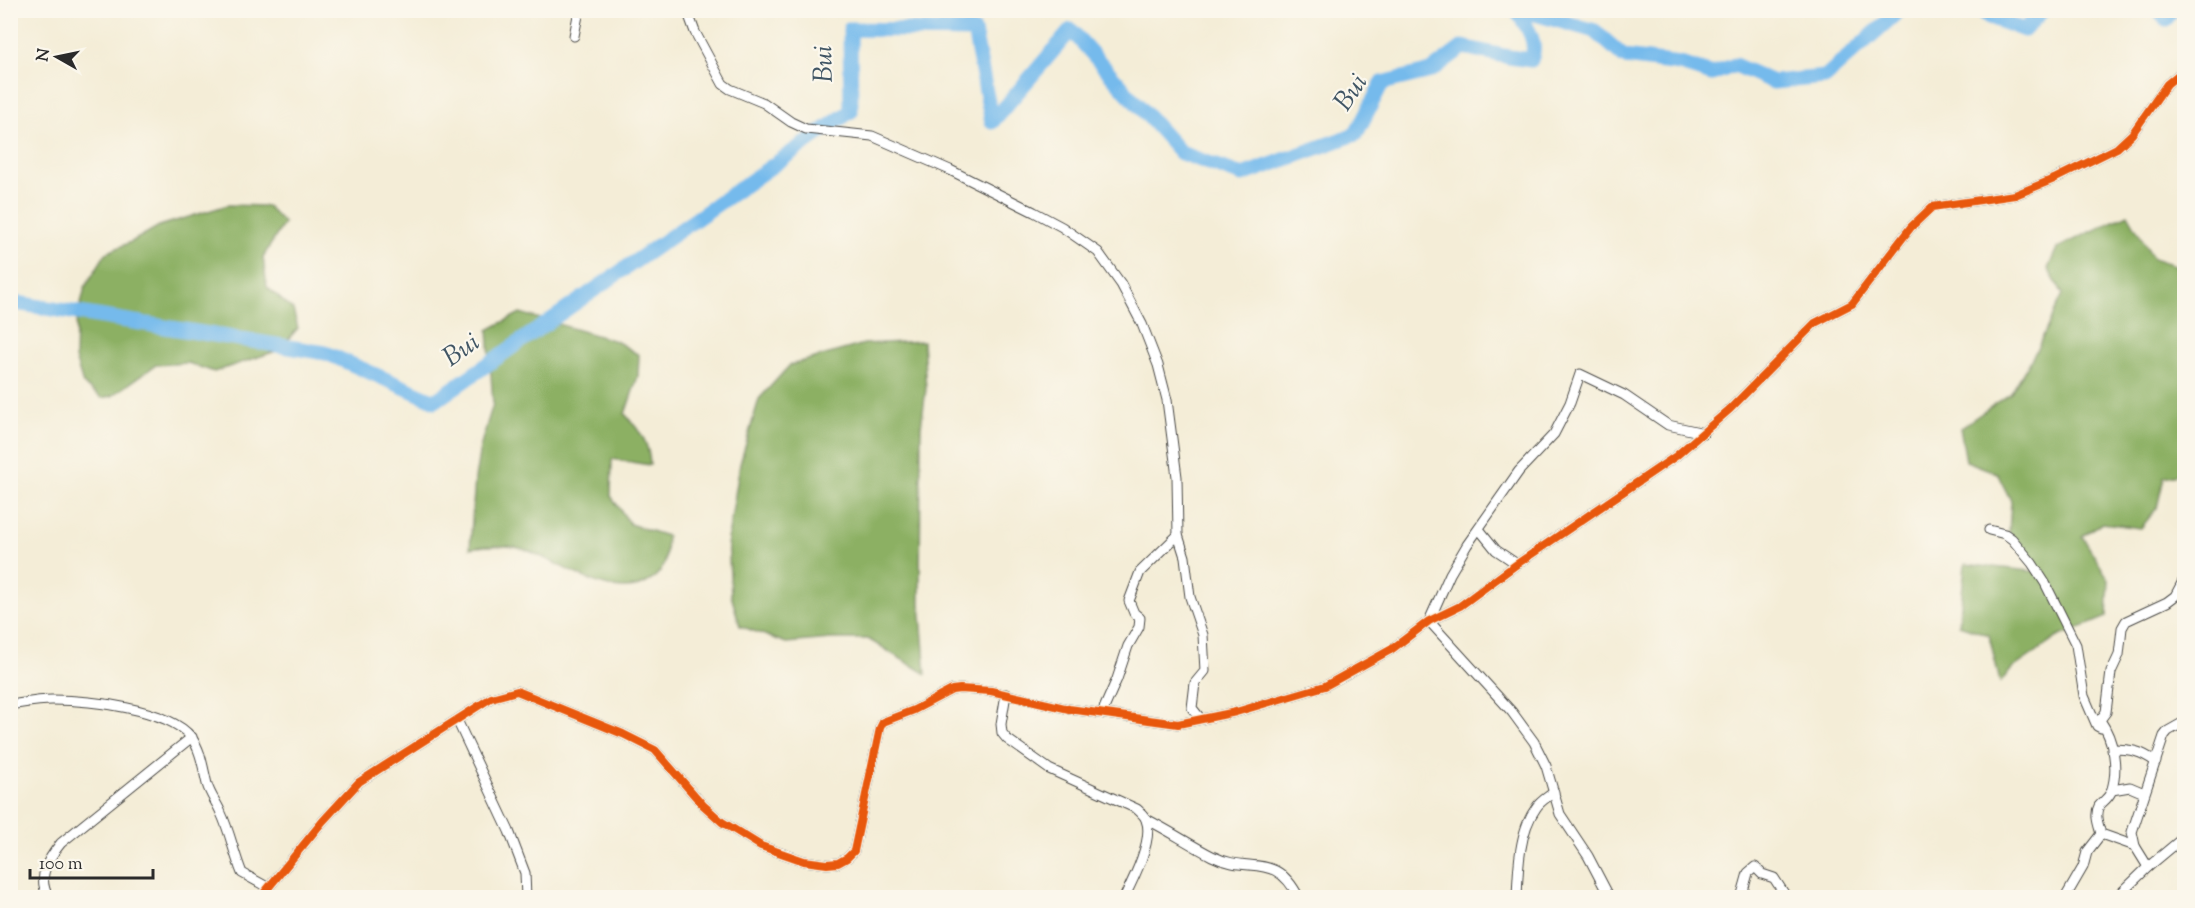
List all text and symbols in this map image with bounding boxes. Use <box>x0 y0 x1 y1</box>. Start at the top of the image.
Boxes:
north arrow <box>27 27 87 87</box>
water label: Bui <box>805 45 845 83</box>
text: N <box>32 47 57 63</box>
water label: Bui <box>1325 67 1379 119</box>
water label: Bui <box>435 324 489 378</box>
scale bar <box>30 842 153 880</box>
text: 100 m <box>39 852 83 878</box>

